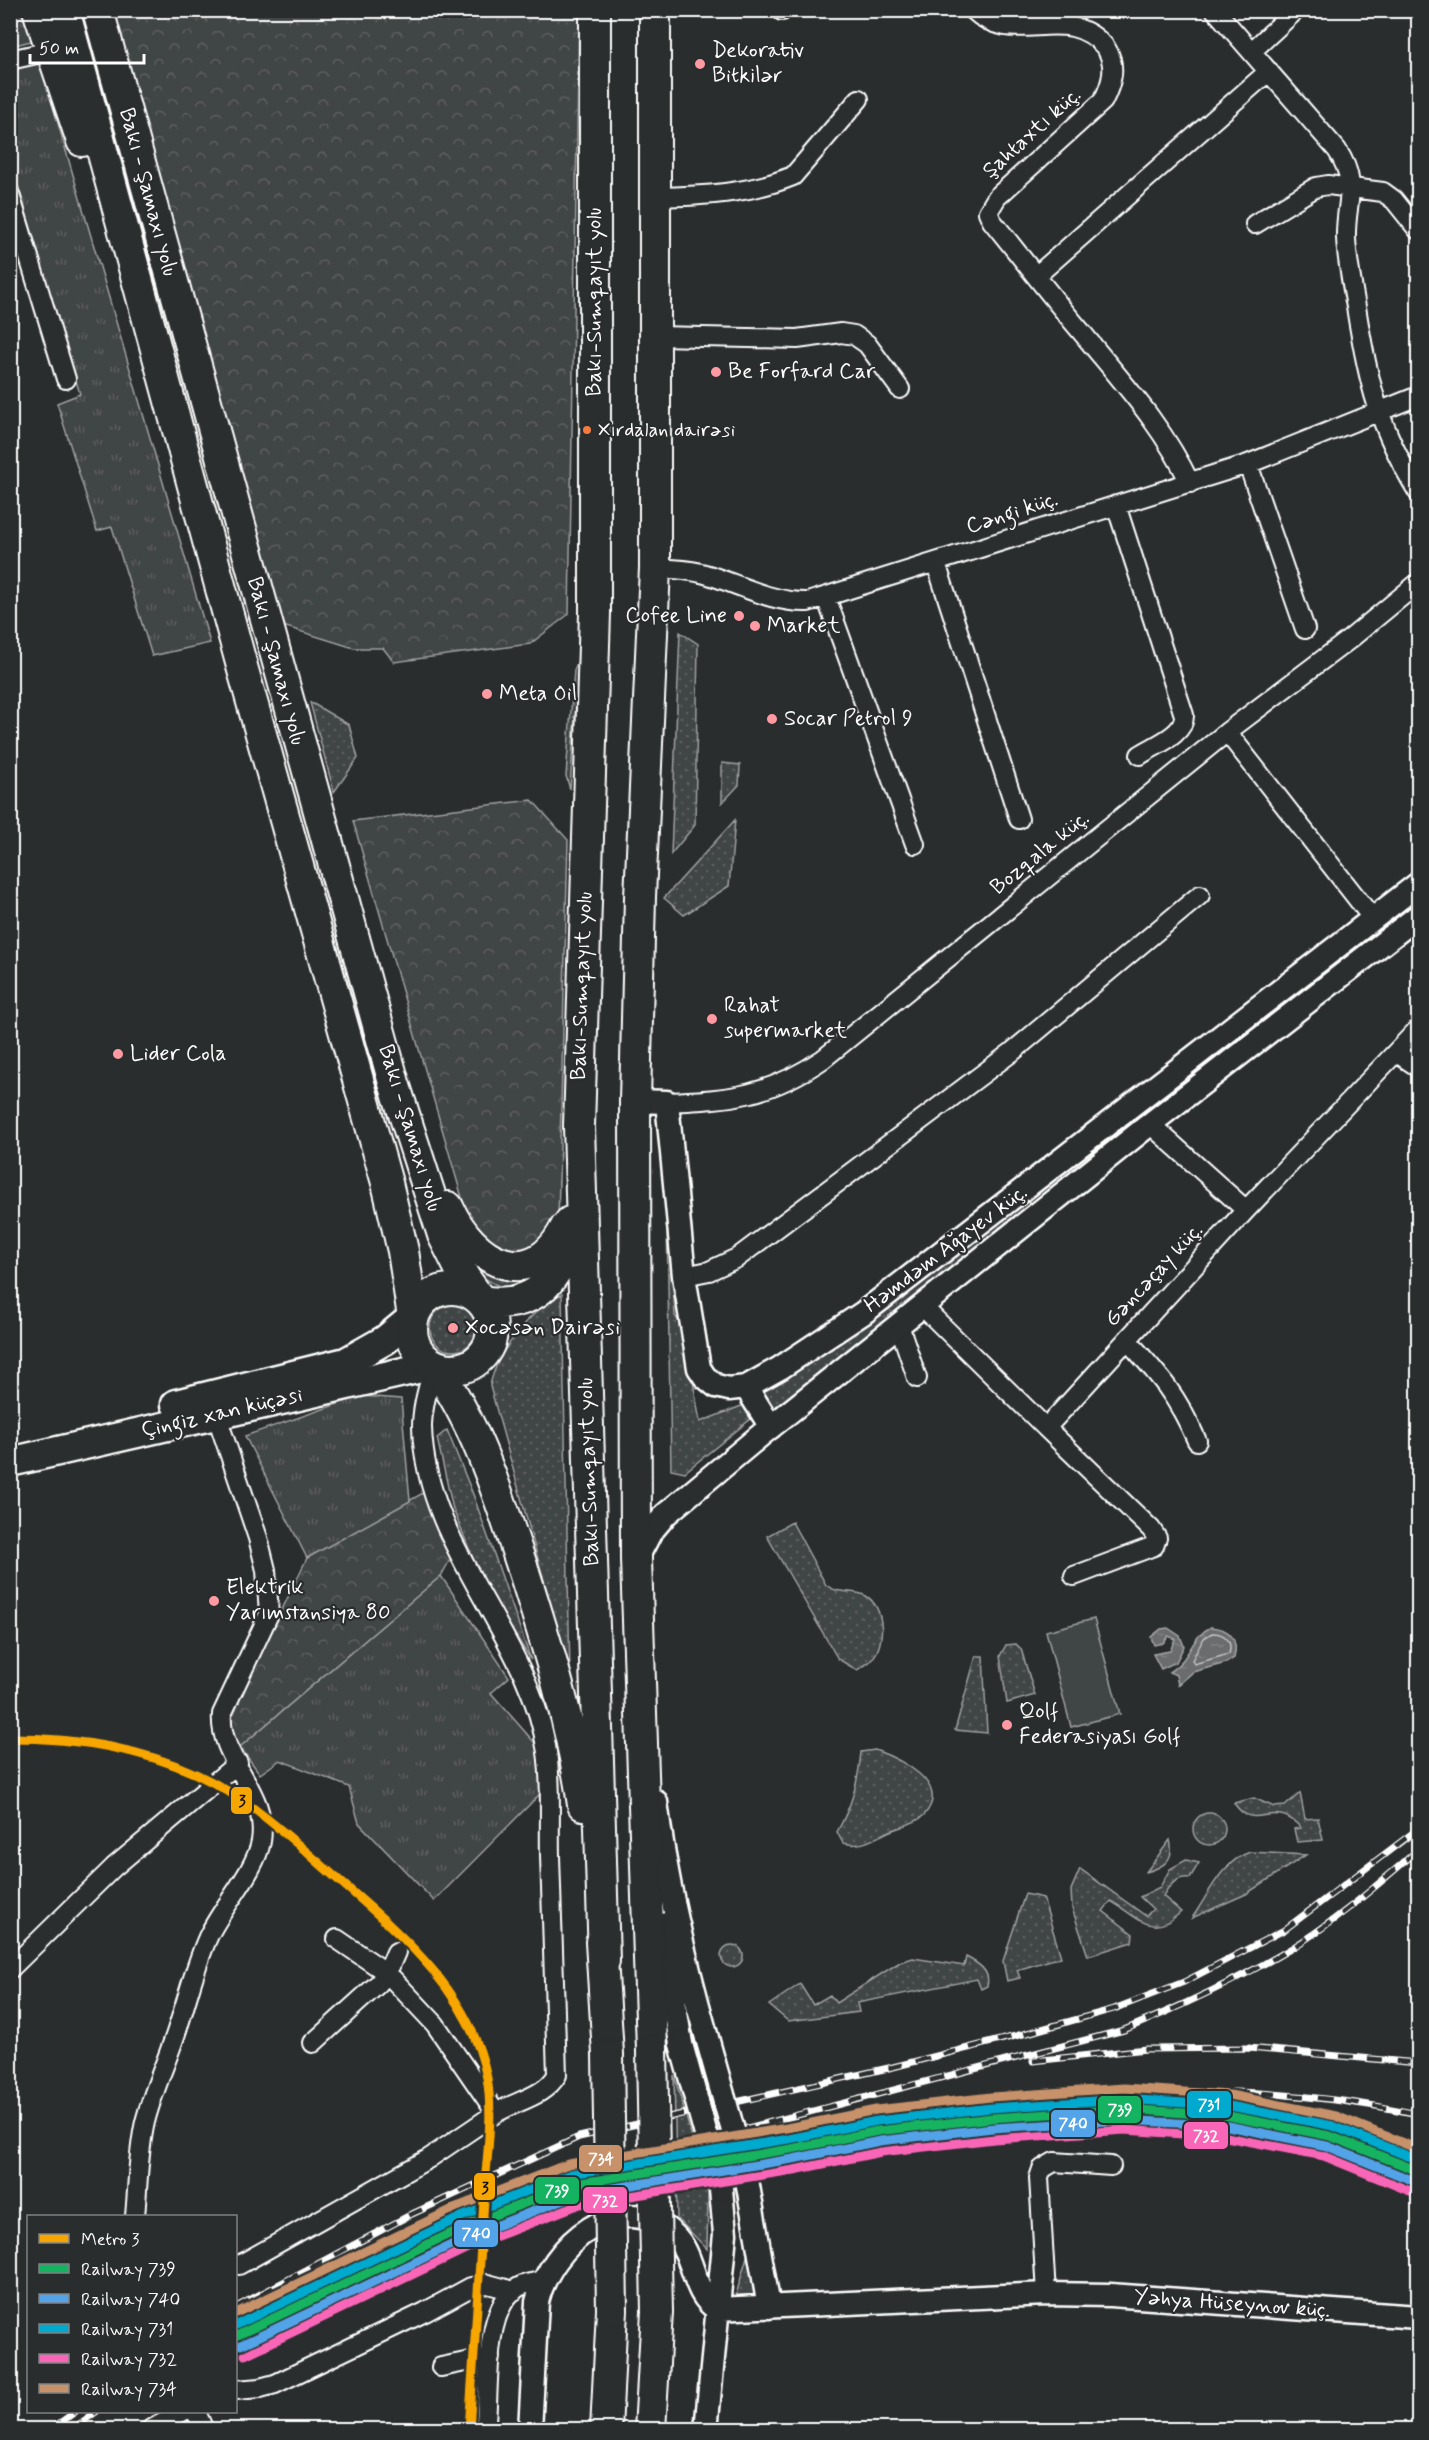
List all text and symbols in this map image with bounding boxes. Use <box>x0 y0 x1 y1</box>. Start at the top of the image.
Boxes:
scale bar <box>30 27 144 65</box>
text: 50 m <box>39 37 79 61</box>
place label: Dekorativ Bitkilər <box>712 37 804 90</box>
marker: Dekorativ Bitkilər <box>693 57 707 71</box>
street label: Şahtaxtı küç. <box>977 81 1087 185</box>
street label: Bakı - Şamaxı yolu <box>112 105 184 279</box>
street label: Bakı-Sumqayıt yolu <box>581 208 609 396</box>
place label: Be Forfard Car <box>728 358 876 386</box>
marker: Be Forfard Car <box>709 365 723 379</box>
place label: Xırdalan dairəsi <box>598 417 735 444</box>
marker: Xırdalan dairəsi <box>581 424 593 436</box>
street label: Cəngi küç. <box>963 485 1062 544</box>
street label: Bakı - Şamaxı yolu <box>240 574 312 748</box>
place label: Cofee Line <box>625 602 727 630</box>
marker: Cofee Line <box>732 609 746 623</box>
place label: Market <box>767 612 841 640</box>
marker: Market <box>748 619 762 633</box>
place label: Meta Oil <box>499 680 577 708</box>
marker: Meta Oil <box>480 687 494 701</box>
place label: Socar Petrol 9 <box>784 705 913 733</box>
marker: Socar Petrol 9 <box>765 712 779 726</box>
street label: Bozqala küç. <box>985 804 1095 902</box>
street label: Bakı-Sumqayıt yolu <box>565 891 599 1081</box>
place label: Rahat supermarket <box>724 992 847 1045</box>
marker: Rahat supermarket <box>705 1012 719 1026</box>
place label: Lider Cola <box>130 1040 227 1068</box>
street label: Bakı - Şamaxı yolu <box>371 1041 449 1215</box>
marker: Lider Cola <box>111 1047 125 1061</box>
street label: Həmdəm Ağayev küç. <box>859 1178 1034 1320</box>
street label: Gəncəçay küç. <box>1099 1217 1209 1333</box>
place label: Xocəsən Dairəsi <box>465 1314 620 1342</box>
marker: Xocəsən Dairəsi <box>446 1321 460 1335</box>
street label: Bakı-Sumqayıt yolu <box>572 1377 606 1567</box>
street label: Çingiz xan küçəsi <box>139 1381 306 1448</box>
place label: Elektrik Yarımstansiya 80 <box>226 1574 391 1627</box>
marker: Elektrik Yarımstansiya 80 <box>207 1594 221 1608</box>
place label: Qolf Federasiyası Golf <box>1019 1698 1181 1751</box>
marker: Qolf Federasiyası Golf <box>1000 1718 1014 1732</box>
line badge: 3 <box>230 1786 253 1815</box>
text: 3 <box>238 1791 246 1812</box>
line badge: 731 <box>1186 2090 1232 2119</box>
line badge: 739 <box>1097 2095 1142 2124</box>
text: 731 <box>1198 2095 1220 2116</box>
text: 739 <box>1108 2100 1132 2121</box>
line badge: 740 <box>1050 2109 1096 2138</box>
text: 740 <box>1058 2114 1088 2135</box>
line badge: 732 <box>1183 2121 1229 2150</box>
text: 732 <box>1193 2126 1219 2147</box>
line badge: 734 <box>578 2144 623 2173</box>
text: 734 <box>588 2149 615 2170</box>
line badge: 3 <box>473 2172 496 2201</box>
line badge: 739 <box>534 2176 580 2205</box>
text: 3 <box>481 2178 489 2199</box>
text: 739 <box>545 2181 569 2202</box>
line badge: 732 <box>582 2186 628 2214</box>
text: 732 <box>592 2191 618 2212</box>
legend <box>27 2215 237 2413</box>
line badge: 740 <box>453 2219 499 2248</box>
text: 740 <box>461 2224 491 2245</box>
text: Metro 3 <box>81 2228 139 2252</box>
text: Railway 739 <box>81 2258 176 2282</box>
street label: Yəhya Hüseynov küç. <box>1133 2283 1331 2325</box>
text: Railway 740 <box>81 2288 180 2312</box>
text: Railway 731 <box>81 2318 173 2342</box>
text: Railway 732 <box>81 2348 177 2372</box>
text: Railway 734 <box>81 2378 177 2402</box>

